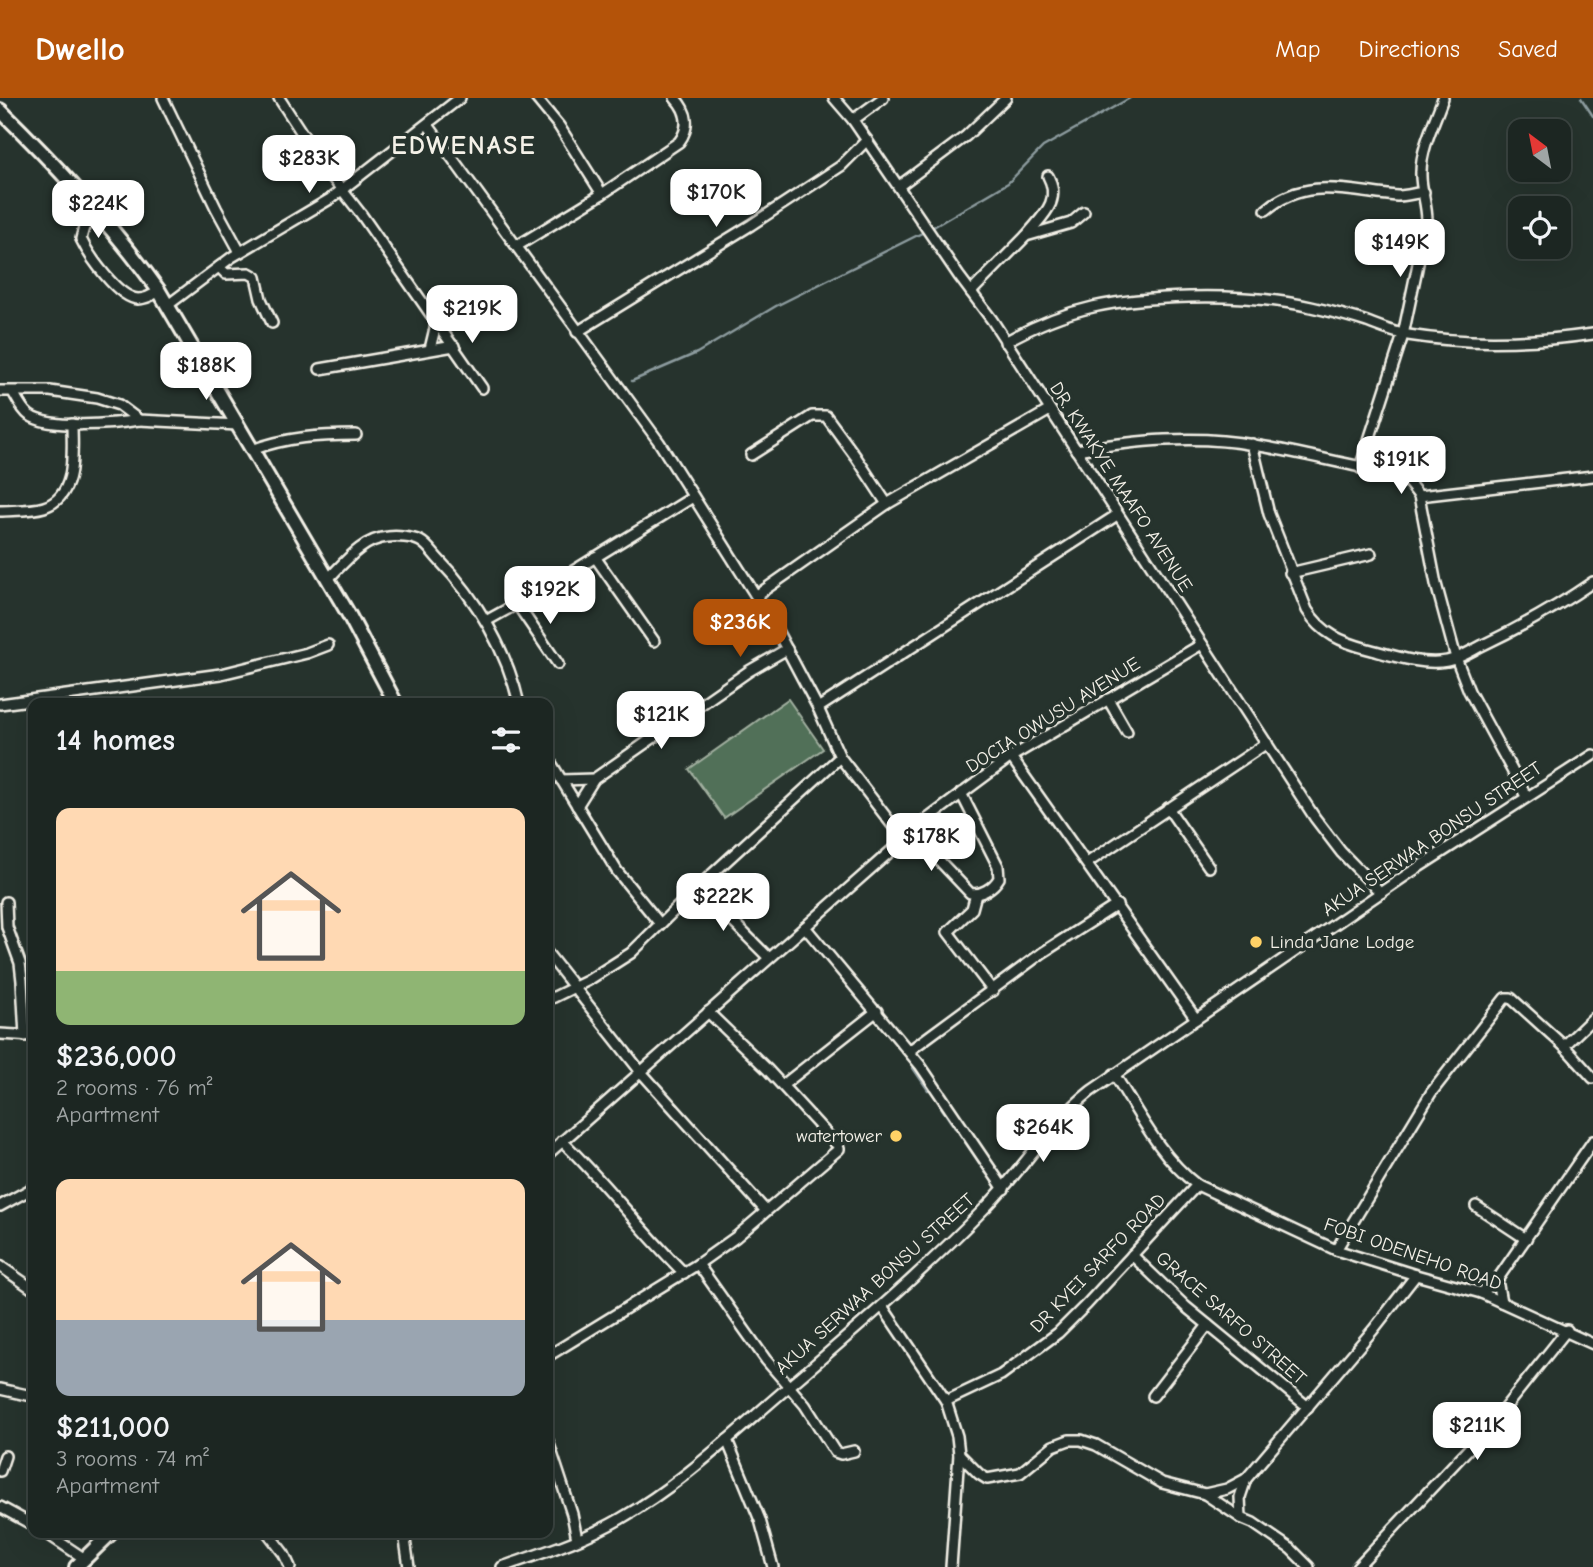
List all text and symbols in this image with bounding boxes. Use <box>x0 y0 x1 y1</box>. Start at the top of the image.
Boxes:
text: Dwello <box>35 30 125 68</box>
text: Map <box>1275 35 1321 63</box>
text: Directions <box>1359 35 1460 63</box>
text: Saved <box>1498 35 1558 63</box>
north arrow <box>1508 119 1572 182</box>
map controls <box>1508 119 1571 259</box>
district label: EDWENASE <box>391 131 537 161</box>
pin: $283K <box>260 136 358 195</box>
text: $283K <box>278 144 340 171</box>
pin: $170K <box>667 170 765 229</box>
text: $170K <box>686 178 746 205</box>
pin: $224K <box>49 180 147 240</box>
text: $224K <box>68 189 128 216</box>
button: locate <box>1508 196 1571 259</box>
pin: $149K <box>1351 220 1449 279</box>
text: $149K <box>1371 228 1429 255</box>
pin: $219K <box>423 286 521 345</box>
text: $219K <box>442 294 502 321</box>
pin: $188K <box>157 342 255 402</box>
text: $188K <box>176 351 236 378</box>
street label: DR. KWAKYE MAAFO AVENUE <box>1045 378 1197 596</box>
pin: $191K <box>1352 436 1450 496</box>
text: $191K <box>1373 445 1429 472</box>
pin: $192K <box>501 566 599 626</box>
text: $192K <box>520 575 580 602</box>
pin: $236K <box>691 600 789 659</box>
text: $236K <box>709 608 771 635</box>
street label: DOCIA OWUSU AVENUE <box>962 652 1144 778</box>
pin: $121K <box>612 692 710 751</box>
text: $121K <box>633 700 689 727</box>
icon: filters <box>487 721 525 759</box>
text: 14 homes <box>56 723 175 758</box>
street label: AKUA SERWAA BONSU STREET <box>1318 757 1546 921</box>
pin: $178K <box>882 814 980 873</box>
text: $178K <box>902 822 960 849</box>
icon: home <box>228 853 354 979</box>
pin: $222K <box>674 874 772 933</box>
text: $222K <box>692 882 754 909</box>
place label: Linda Jane Lodge <box>1270 931 1414 953</box>
marker: Linda Jane Lodge <box>1248 934 1264 950</box>
text: $236,000 <box>56 1039 177 1074</box>
text: 2 rooms · 76 m² <box>56 1074 212 1101</box>
text: Apartment <box>56 1101 159 1128</box>
pin: $264K <box>994 1104 1092 1164</box>
text: $264K <box>1012 1113 1074 1140</box>
place label: watertower <box>796 1125 882 1147</box>
marker: watertower <box>888 1128 904 1144</box>
street label: AKUA SERWAA BONSU STREET <box>771 1189 979 1379</box>
street label: DR KYEI SARFO ROAD <box>1026 1189 1170 1337</box>
street label: FOBI ODENEHO ROAD <box>1321 1213 1505 1295</box>
icon: home <box>228 1224 354 1350</box>
street label: GRACE SARFO STREET <box>1151 1247 1311 1389</box>
pin: $211K <box>1428 1402 1526 1462</box>
text: $211,000 <box>56 1410 170 1445</box>
text: $211K <box>1449 1411 1505 1438</box>
text: 3 rooms · 74 m² <box>56 1445 209 1472</box>
text: Apartment <box>56 1472 159 1499</box>

